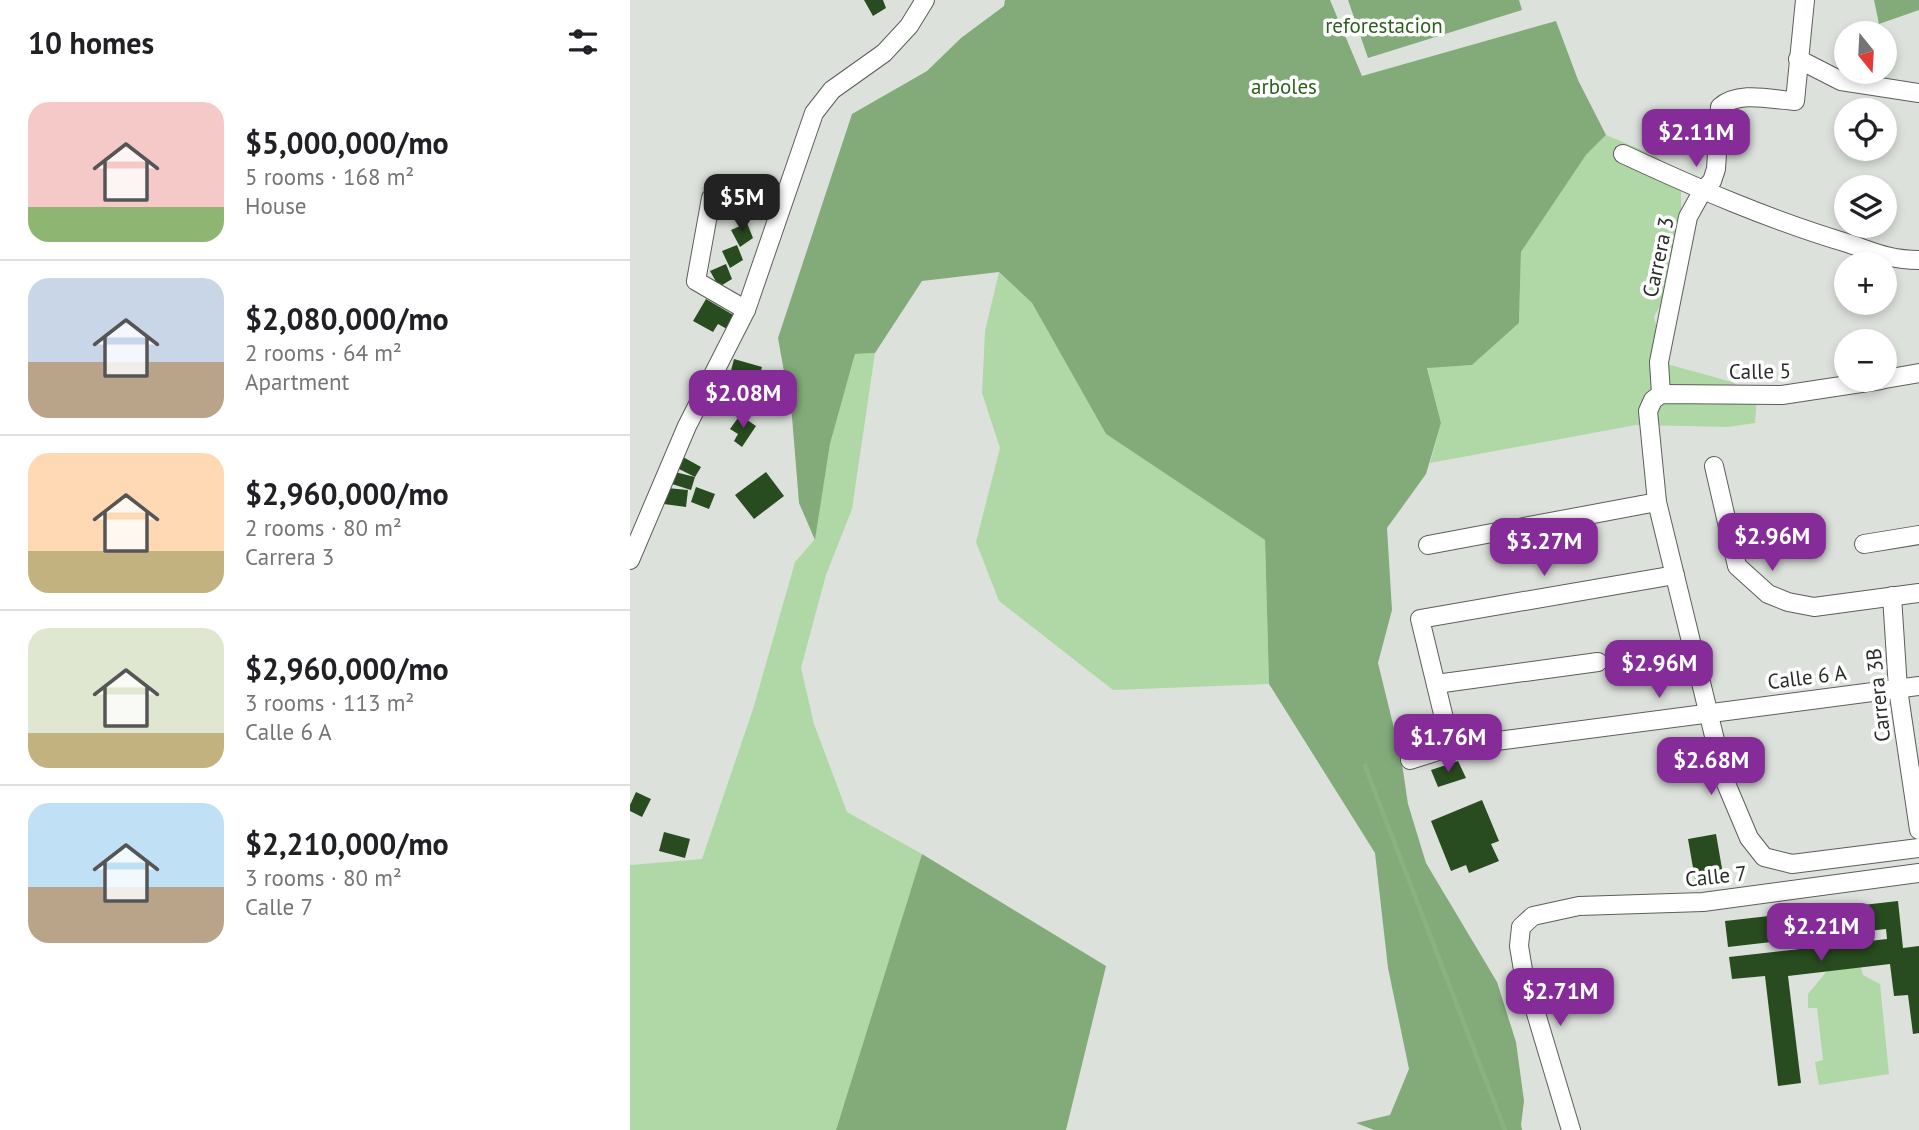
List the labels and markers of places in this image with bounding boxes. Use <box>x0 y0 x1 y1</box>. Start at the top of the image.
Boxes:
pin: $2.11M <box>1639 110 1753 169</box>
pin: $5M <box>708 174 776 234</box>
pin: $2.08M <box>686 370 800 430</box>
pin: $2.96M <box>1715 514 1829 573</box>
pin: $3.27M <box>1487 518 1601 578</box>
pin: $2.96M <box>1602 640 1716 700</box>
pin: $1.76M <box>1391 714 1505 774</box>
pin: $2.68M <box>1654 738 1768 797</box>
pin: $2.21M <box>1764 904 1878 963</box>
pin: $2.71M <box>1503 968 1617 1028</box>

